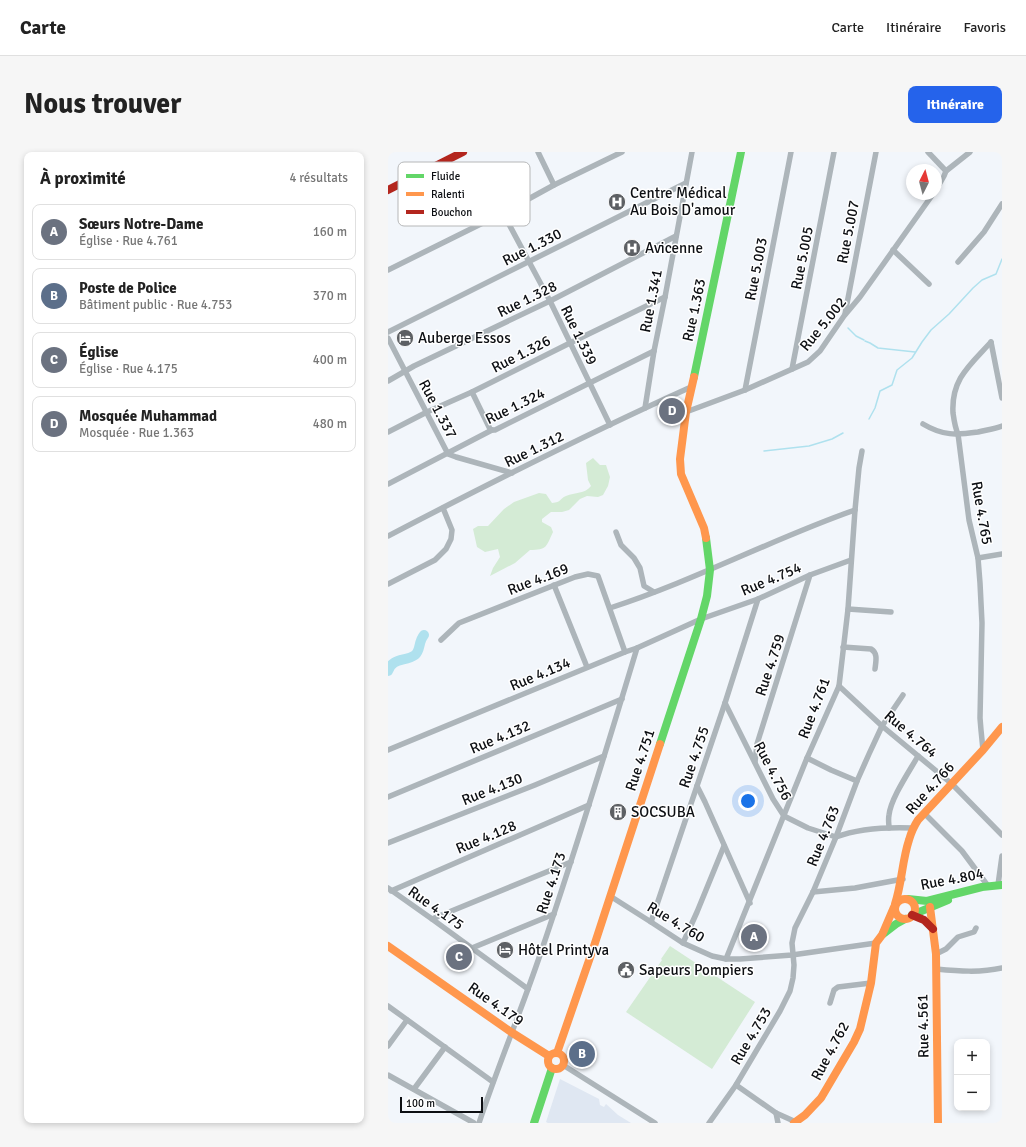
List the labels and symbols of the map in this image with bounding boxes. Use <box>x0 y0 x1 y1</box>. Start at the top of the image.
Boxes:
legend <box>398 162 530 226</box>
north arrow <box>906 164 942 200</box>
text: Fluide <box>431 170 460 183</box>
place label: Centre Médical Au Bois D'amour <box>630 184 736 219</box>
text: Ralenti <box>431 188 465 201</box>
hospital icon: Centre Médical Au Bois D'amour <box>607 192 627 212</box>
street label: Rue 5.007 <box>833 199 863 265</box>
text: Bouchon <box>431 206 472 219</box>
street label: Rue 1.330 <box>499 224 565 270</box>
street label: Rue 5.005 <box>787 225 817 291</box>
street label: Rue 5.003 <box>741 236 771 302</box>
hospital icon: Avicenne <box>622 238 642 258</box>
place label: Avicenne <box>645 239 703 257</box>
street label: Rue 1.341 <box>636 268 666 334</box>
street label: Rue 1.328 <box>494 277 560 321</box>
street label: Rue 1.363 <box>679 277 709 343</box>
street label: Rue 5.002 <box>796 293 850 355</box>
street label: Rue 1.339 <box>557 302 601 368</box>
hotel icon: Auberge Essos <box>395 328 415 348</box>
place label: Auberge Essos <box>418 329 511 347</box>
street label: Rue 1.326 <box>488 331 554 377</box>
street label: Rue 1.337 <box>415 377 461 441</box>
street label: Rue 1.324 <box>482 384 548 428</box>
pin: D <box>659 396 685 426</box>
street label: Rue 1.312 <box>501 427 567 471</box>
street label: Rue 4.765 <box>968 480 996 546</box>
street label: Rue 4.754 <box>738 558 804 600</box>
street label: Rue 4.169 <box>505 559 571 599</box>
street label: Rue 4.759 <box>752 632 788 698</box>
street label: Rue 4.134 <box>507 653 573 695</box>
street label: Rue 4.761 <box>794 675 834 741</box>
street label: Rue 4.764 <box>881 707 941 761</box>
street label: Rue 4.132 <box>467 716 533 758</box>
street label: Rue 4.755 <box>675 724 713 790</box>
street label: Rue 4.751 <box>622 727 658 793</box>
street label: Rue 4.756 <box>750 739 796 803</box>
street label: Rue 4.766 <box>902 758 958 818</box>
street label: Rue 4.130 <box>459 769 525 809</box>
your location <box>738 791 758 811</box>
building icon: SOCSUBA <box>608 802 628 822</box>
place label: SOCSUBA <box>631 803 695 821</box>
street label: Rue 4.763 <box>803 803 843 869</box>
street label: Rue 4.128 <box>453 816 519 858</box>
street label: Rue 4.173 <box>533 850 569 916</box>
street label: Rue 4.804 <box>919 864 985 894</box>
street label: Rue 4.175 <box>405 882 467 934</box>
street label: Rue 4.760 <box>644 898 708 946</box>
pin: A <box>741 922 767 952</box>
hotel icon: Hôtel Printyva <box>495 940 515 960</box>
place label: Hôtel Printyva <box>518 941 609 959</box>
pin: C <box>446 942 472 972</box>
public building icon: Sapeurs Pompiers <box>616 960 636 980</box>
place label: Sapeurs Pompiers <box>639 961 754 979</box>
street label: Rue 4.179 <box>465 978 527 1030</box>
street label: Rue 4.561 <box>913 994 933 1058</box>
street label: Rue 4.753 <box>727 1004 775 1068</box>
street label: Rue 4.762 <box>807 1019 853 1083</box>
pin: B <box>569 1039 595 1069</box>
scale bar <box>400 1095 483 1114</box>

